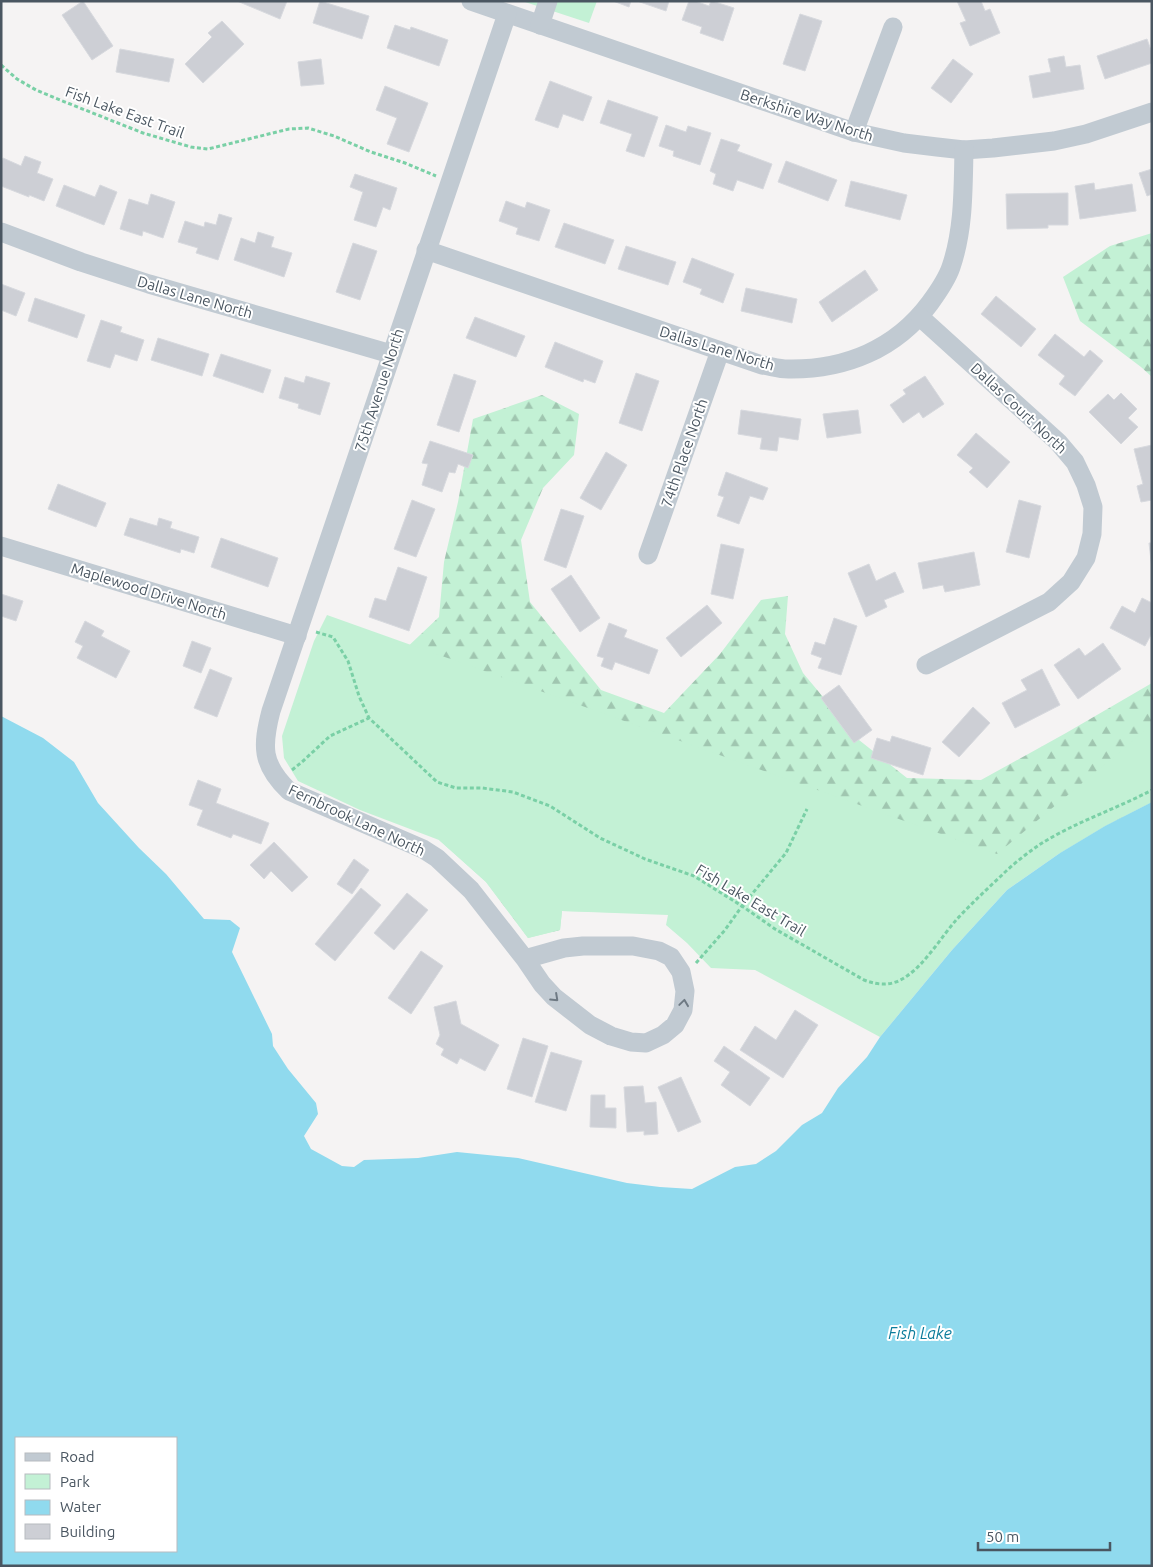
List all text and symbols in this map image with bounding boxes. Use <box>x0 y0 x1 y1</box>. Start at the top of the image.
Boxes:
street label: Fish Lake East Trail <box>63 83 187 141</box>
street label: Berkshire Way North <box>738 85 876 145</box>
street label: Dallas Lane North <box>135 272 255 322</box>
street label: Dallas Lane North <box>658 322 776 374</box>
street label: 75th Avenue North <box>351 326 407 454</box>
street label: Dallas Court North <box>967 359 1071 457</box>
street label: 74th Place North <box>657 396 711 510</box>
street label: Maplewood Drive North <box>69 559 229 623</box>
street label: Fernbrook Lane North <box>286 781 428 859</box>
street label: Fish Lake East Trail <box>693 860 809 940</box>
one-way arrow <box>549 992 558 1001</box>
one-way arrow <box>678 998 688 1007</box>
water label: Fish Lake <box>888 1324 952 1342</box>
legend <box>15 1437 178 1552</box>
text: Road <box>60 1448 95 1465</box>
text: Park <box>60 1473 90 1490</box>
text: Water <box>60 1498 101 1515</box>
scale bar <box>978 1520 1110 1552</box>
text: Building <box>60 1523 115 1540</box>
text: 50 m <box>986 1528 1019 1545</box>

